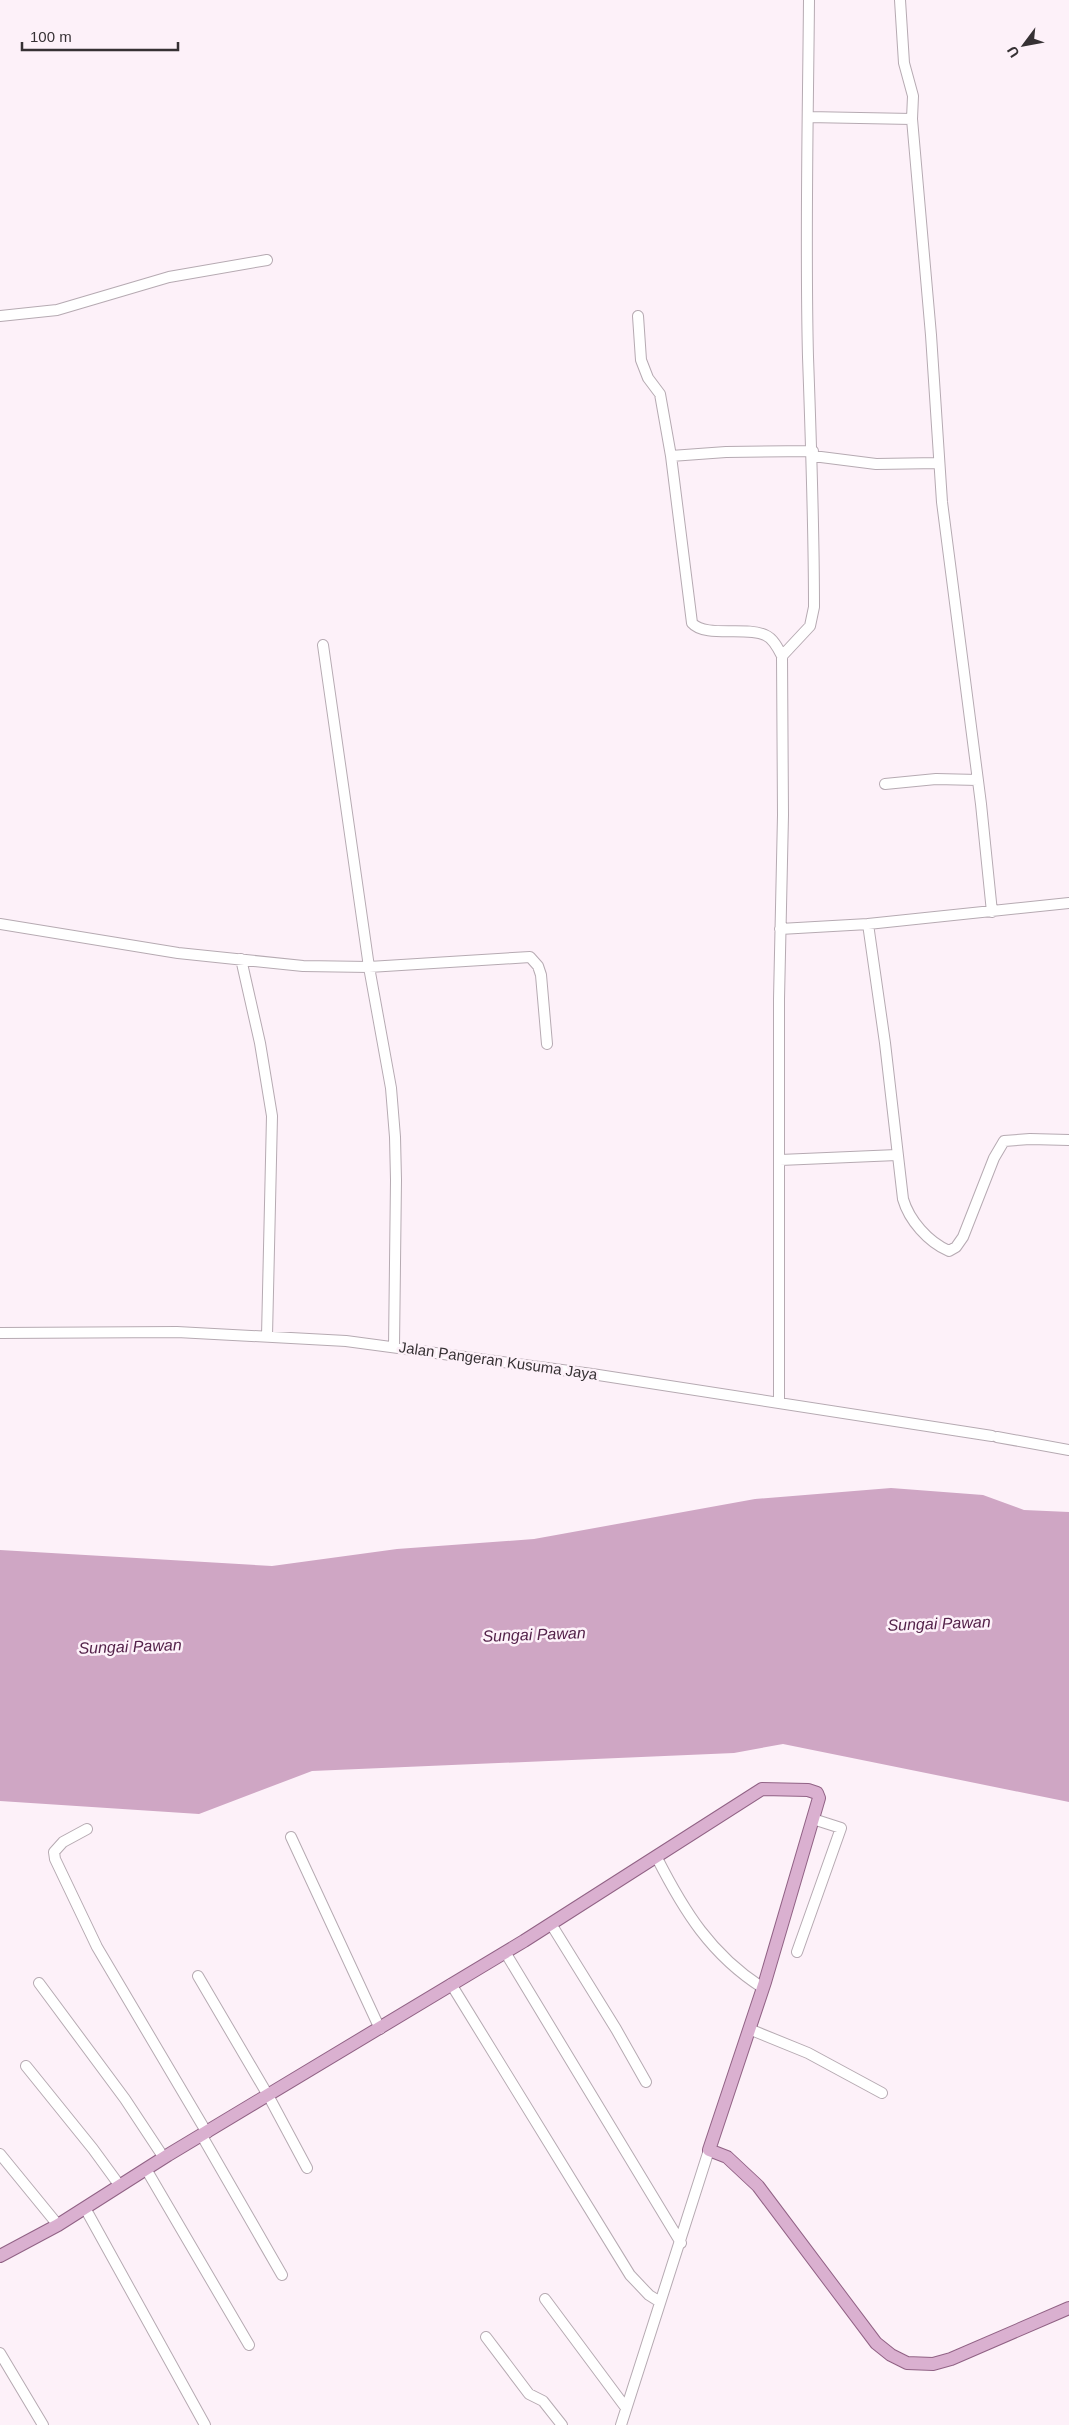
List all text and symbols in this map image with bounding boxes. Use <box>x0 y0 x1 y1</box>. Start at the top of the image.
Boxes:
scale bar <box>22 20 179 52</box>
north arrow <box>999 20 1049 70</box>
text: 100 m <box>30 28 72 45</box>
text: U <box>1004 43 1022 60</box>
street label: Jalan Pangeran Kusuma Jaya <box>398 1338 599 1383</box>
water label: Sungai Pawan <box>887 1613 991 1634</box>
water label: Sungai Pawan <box>482 1624 586 1645</box>
water label: Sungai Pawan <box>78 1636 182 1657</box>

